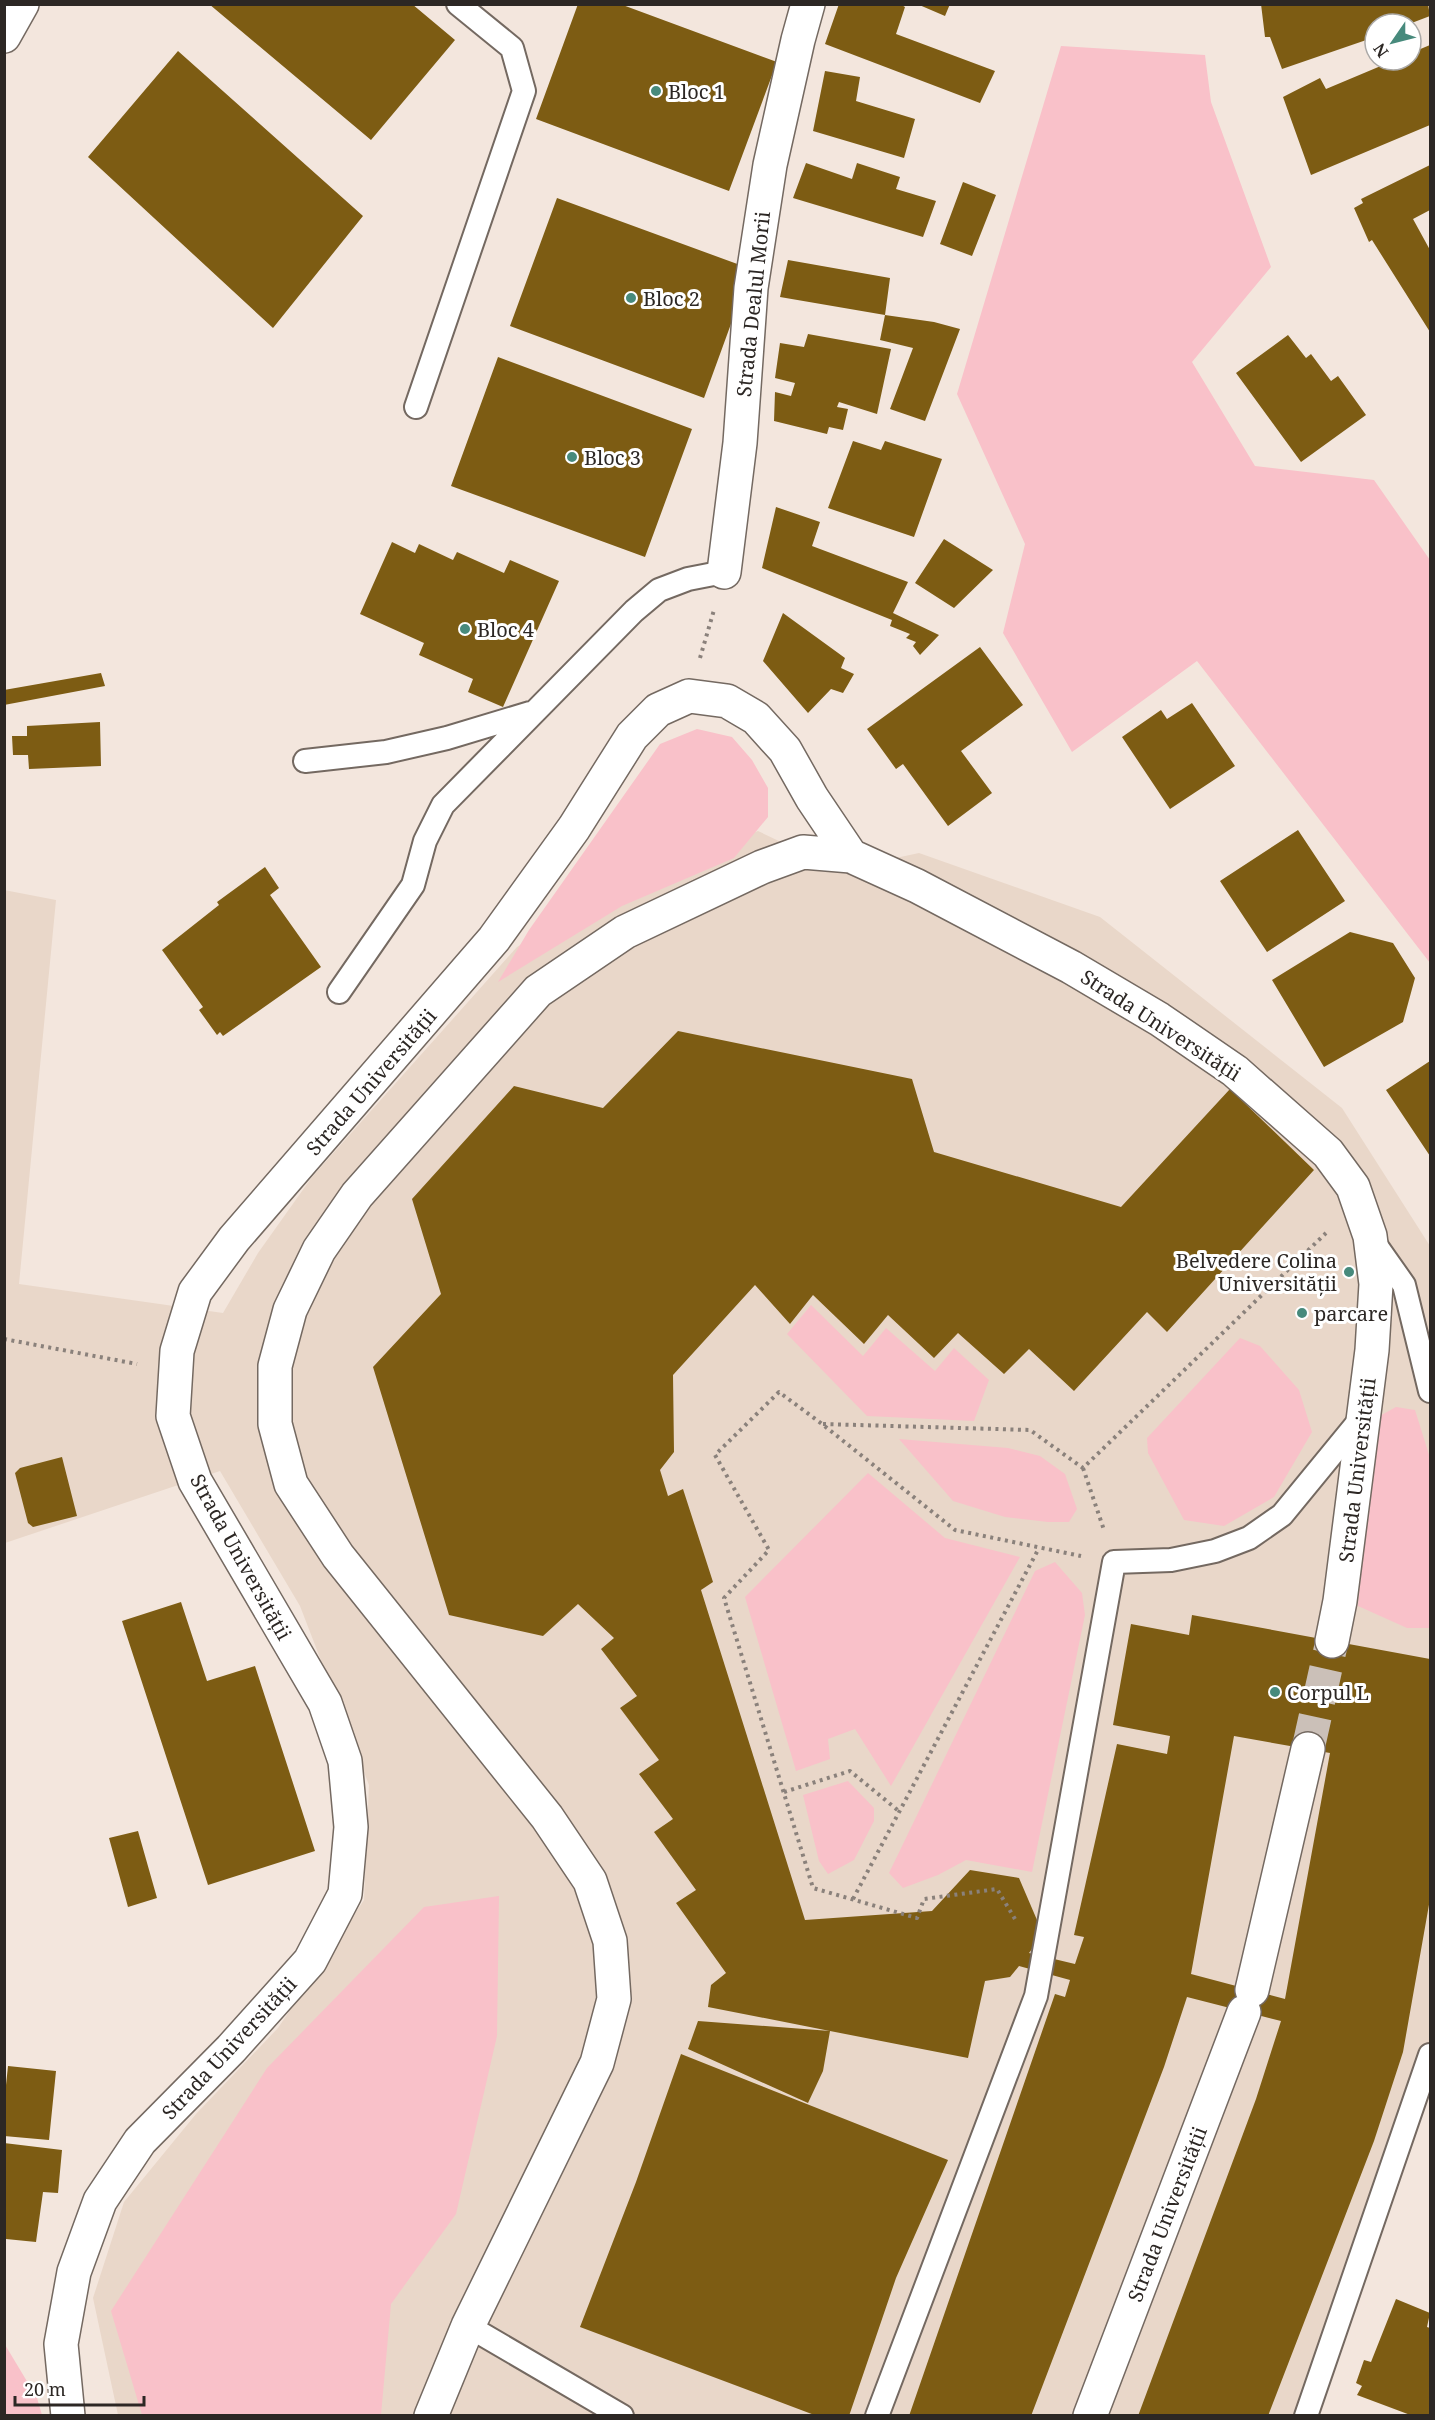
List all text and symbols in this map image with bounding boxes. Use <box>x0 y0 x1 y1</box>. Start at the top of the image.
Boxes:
north arrow <box>1363 12 1423 72</box>
text: N <box>1368 39 1393 62</box>
place label: Bloc 1 <box>668 78 725 105</box>
marker: Bloc 1 <box>649 84 663 98</box>
street label: Strada Dealul Morii <box>730 209 776 398</box>
place label: Bloc 2 <box>643 285 700 312</box>
marker: Bloc 2 <box>624 291 638 305</box>
place label: Bloc 3 <box>584 444 641 471</box>
marker: Bloc 3 <box>565 450 579 464</box>
place label: Bloc 4 <box>477 616 534 643</box>
marker: Bloc 4 <box>458 622 472 636</box>
street label: Strada Universității <box>1076 963 1247 1087</box>
street label: Strada Universității <box>300 1003 443 1161</box>
place label: Belvedere Colina Universității <box>1176 1247 1338 1297</box>
marker: Belvedere Colina Universității <box>1342 1265 1356 1279</box>
place label: parcare <box>1314 1300 1388 1327</box>
marker: parcare <box>1295 1306 1309 1320</box>
street label: Strada Universității <box>1332 1376 1382 1564</box>
street label: Strada Universității <box>184 1469 298 1645</box>
place label: Corpul L <box>1287 1679 1369 1706</box>
marker: Corpul L <box>1268 1685 1282 1699</box>
street label: Strada Universității <box>156 1970 303 2125</box>
street label: Strada Universității <box>1121 2122 1213 2306</box>
scale bar <box>15 2369 144 2407</box>
text: 20 m <box>24 2377 66 2401</box>

